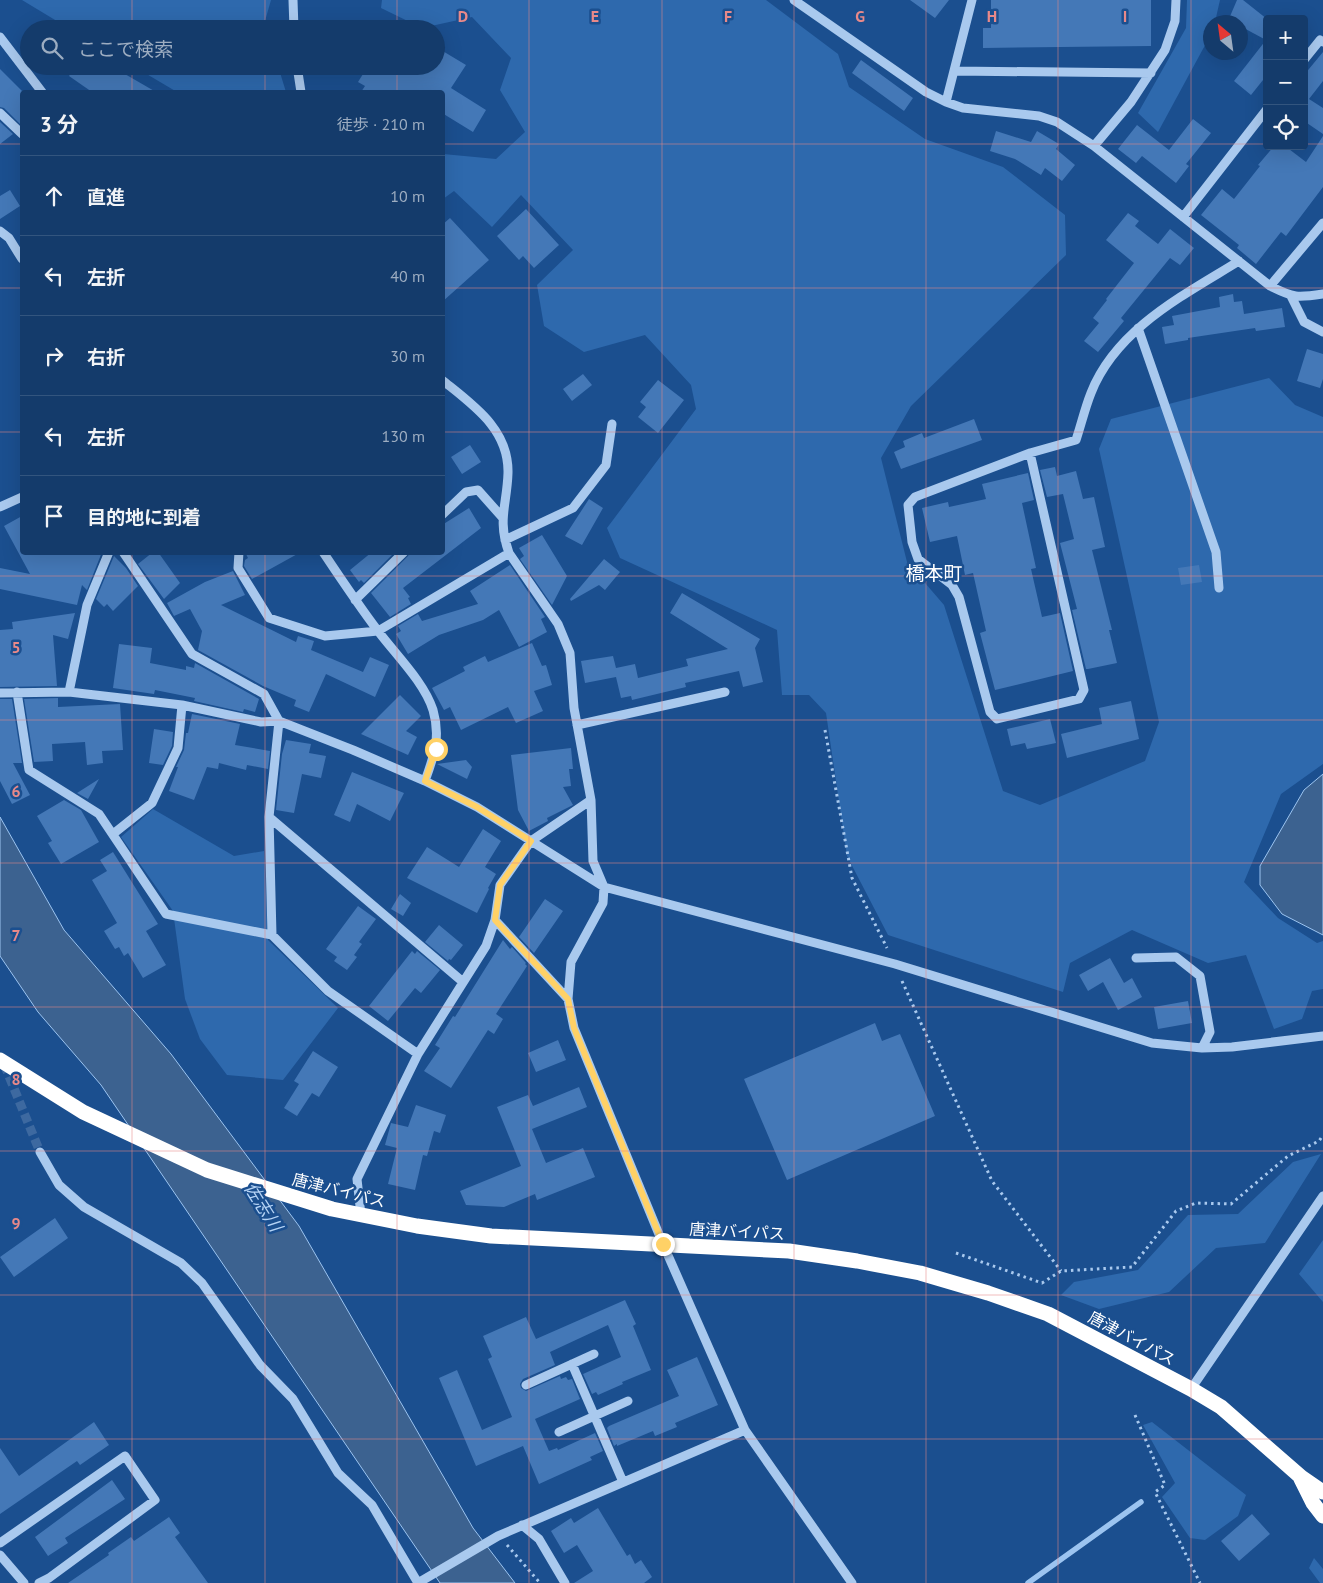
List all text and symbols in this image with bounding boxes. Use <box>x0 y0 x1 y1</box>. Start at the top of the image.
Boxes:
text: D <box>458 6 468 26</box>
text: E <box>591 6 599 26</box>
text: F <box>724 6 732 26</box>
text: G <box>855 6 865 26</box>
text: H <box>987 6 997 26</box>
text: I <box>1123 6 1127 26</box>
north arrow <box>1203 15 1248 60</box>
map controls <box>1263 15 1308 150</box>
button: + <box>1263 15 1308 60</box>
search box <box>20 20 445 75</box>
icon: search <box>38 34 66 62</box>
text: ここで検索 <box>78 37 173 61</box>
button: − <box>1263 60 1308 105</box>
button: locate <box>1263 105 1308 150</box>
text: 3 分 <box>40 111 78 138</box>
text: 徒歩 · 210 m <box>337 114 425 134</box>
icon: ahead <box>40 182 68 210</box>
text: 直進 <box>87 185 125 209</box>
text: 10 m <box>390 186 425 206</box>
icon: left <box>40 262 68 290</box>
text: 左折 <box>87 265 125 289</box>
text: 40 m <box>390 266 425 286</box>
icon: right <box>40 342 68 370</box>
text: 右折 <box>87 345 125 369</box>
text: 30 m <box>390 346 425 366</box>
icon: left <box>40 422 68 450</box>
text: 左折 <box>87 425 125 449</box>
text: 130 m <box>382 426 425 446</box>
icon: arrive <box>40 502 68 530</box>
text: 目的地に到着 <box>87 505 201 529</box>
district label: 橋本町 <box>905 561 963 585</box>
text: 5 <box>11 637 21 657</box>
route start <box>425 738 448 761</box>
text: 6 <box>11 781 21 801</box>
text: 7 <box>11 925 21 945</box>
text: 8 <box>11 1069 21 1089</box>
street label: 唐津バイパス <box>290 1169 388 1211</box>
water label: 佐志川 <box>239 1178 289 1237</box>
text: 9 <box>11 1213 21 1233</box>
street label: 唐津バイパス <box>689 1219 785 1243</box>
route end <box>652 1233 675 1256</box>
street label: 唐津バイパス <box>1085 1307 1179 1369</box>

